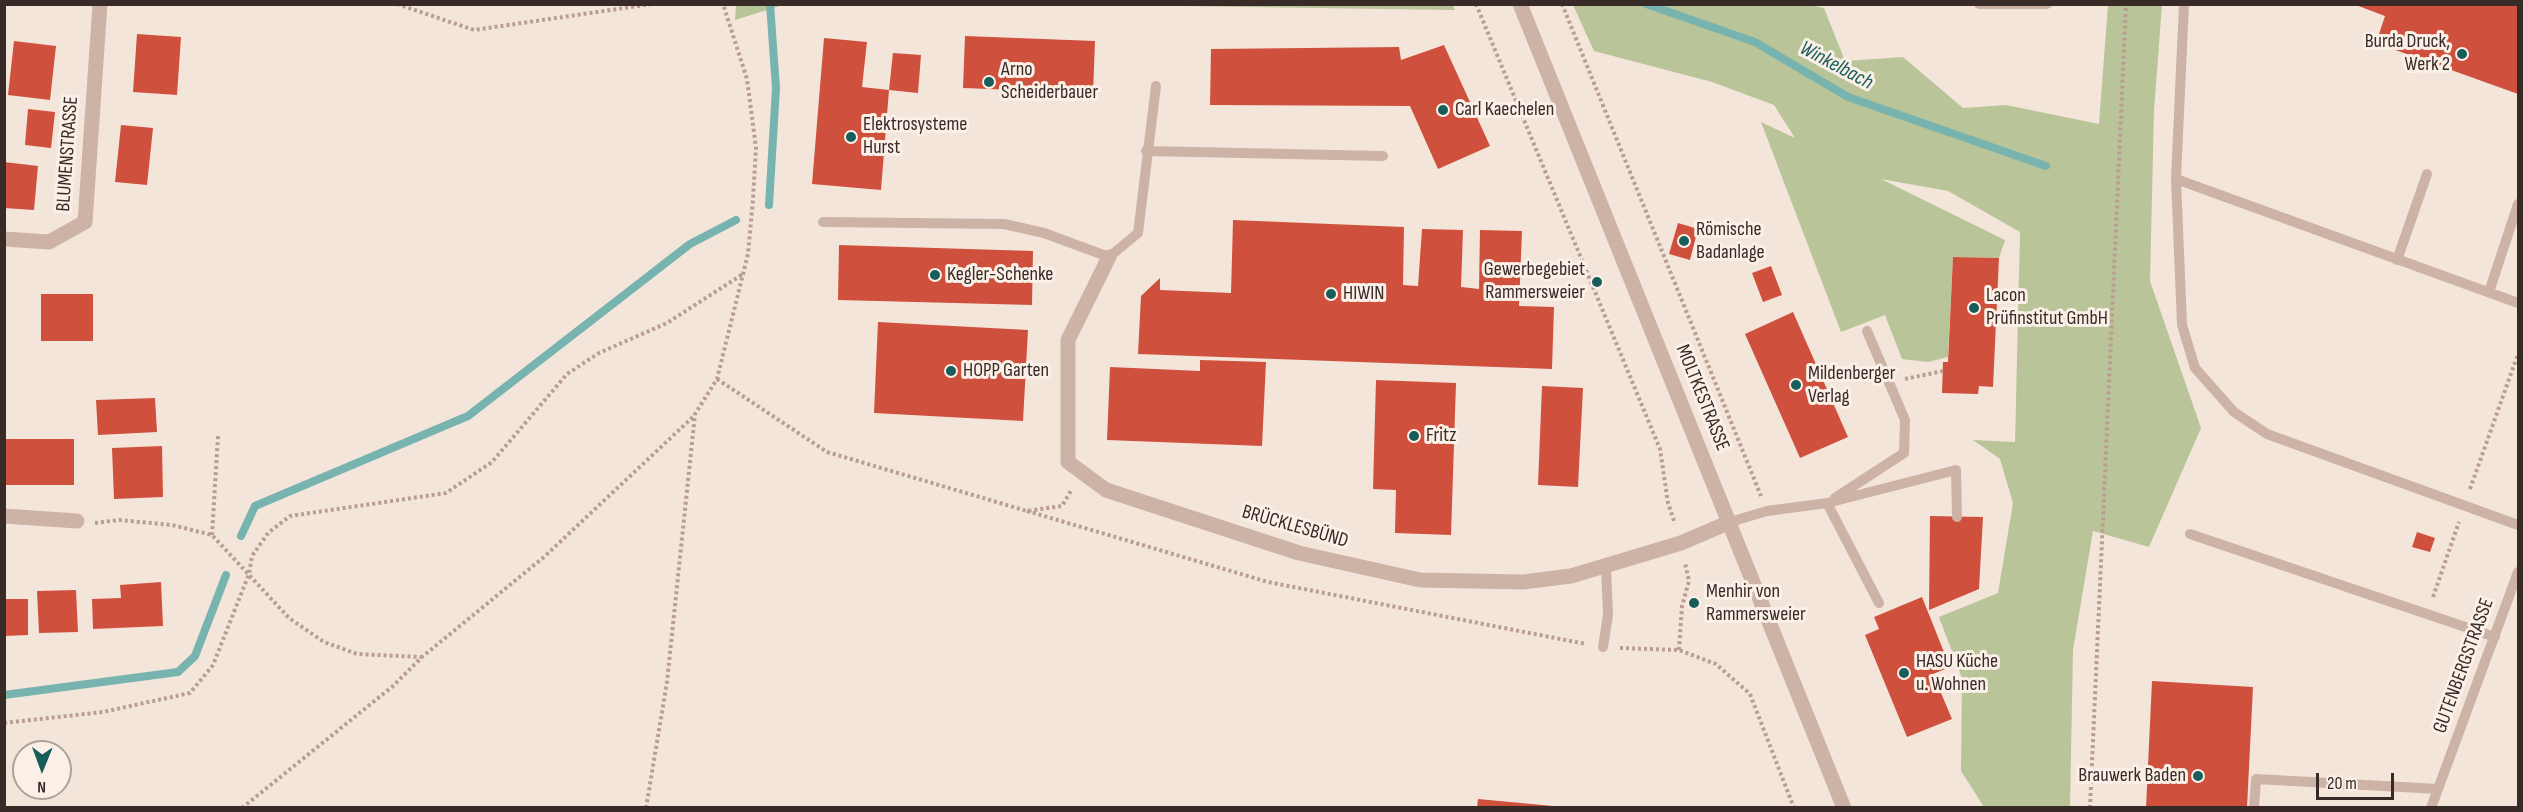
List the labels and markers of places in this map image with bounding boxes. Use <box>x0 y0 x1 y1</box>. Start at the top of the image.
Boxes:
place label: Burda Druck, Werk 2 <box>2365 30 2450 77</box>
marker: Burda Druck, Werk 2 <box>2455 47 2469 61</box>
place label: Arno Scheiderbauer <box>1001 58 1098 105</box>
marker: Arno Scheiderbauer <box>982 75 996 89</box>
place label: Carl Kaechelen <box>1455 98 1554 122</box>
marker: Carl Kaechelen <box>1436 103 1450 117</box>
place label: Elektrosysteme Hurst <box>863 113 967 160</box>
marker: Elektrosysteme Hurst <box>844 130 858 144</box>
place label: Römische Badanlage <box>1696 218 1765 265</box>
marker: Römische Badanlage <box>1677 234 1691 248</box>
place label: Gewerbegebiet Rammersweier <box>1484 258 1585 305</box>
place label: Kegler-Schenke <box>947 263 1053 287</box>
marker: Kegler-Schenke <box>928 268 942 282</box>
marker: Gewerbegebiet Rammersweier <box>1590 275 1604 289</box>
place label: HIWIN <box>1343 282 1384 306</box>
place label: Lacon Prüfinstitut GmbH <box>1986 284 2108 331</box>
marker: HIWIN <box>1324 287 1338 301</box>
marker: Lacon Prüfinstitut GmbH <box>1967 301 1981 315</box>
place label: HOPP Garten <box>963 359 1049 383</box>
place label: Mildenberger Verlag <box>1808 362 1895 409</box>
marker: HOPP Garten <box>944 364 958 378</box>
marker: Mildenberger Verlag <box>1789 378 1803 392</box>
place label: Fritz <box>1426 424 1456 448</box>
marker: Fritz <box>1407 429 1421 443</box>
place label: Menhir von Rammersweier <box>1706 580 1806 627</box>
marker: Menhir von Rammersweier <box>1687 596 1701 610</box>
place label: HASU Küche u. Wohnen <box>1916 650 1998 697</box>
marker: HASU Küche u. Wohnen <box>1897 666 1911 680</box>
place label: Brauwerk Baden <box>2078 764 2186 788</box>
marker: Brauwerk Baden <box>2191 769 2205 783</box>

